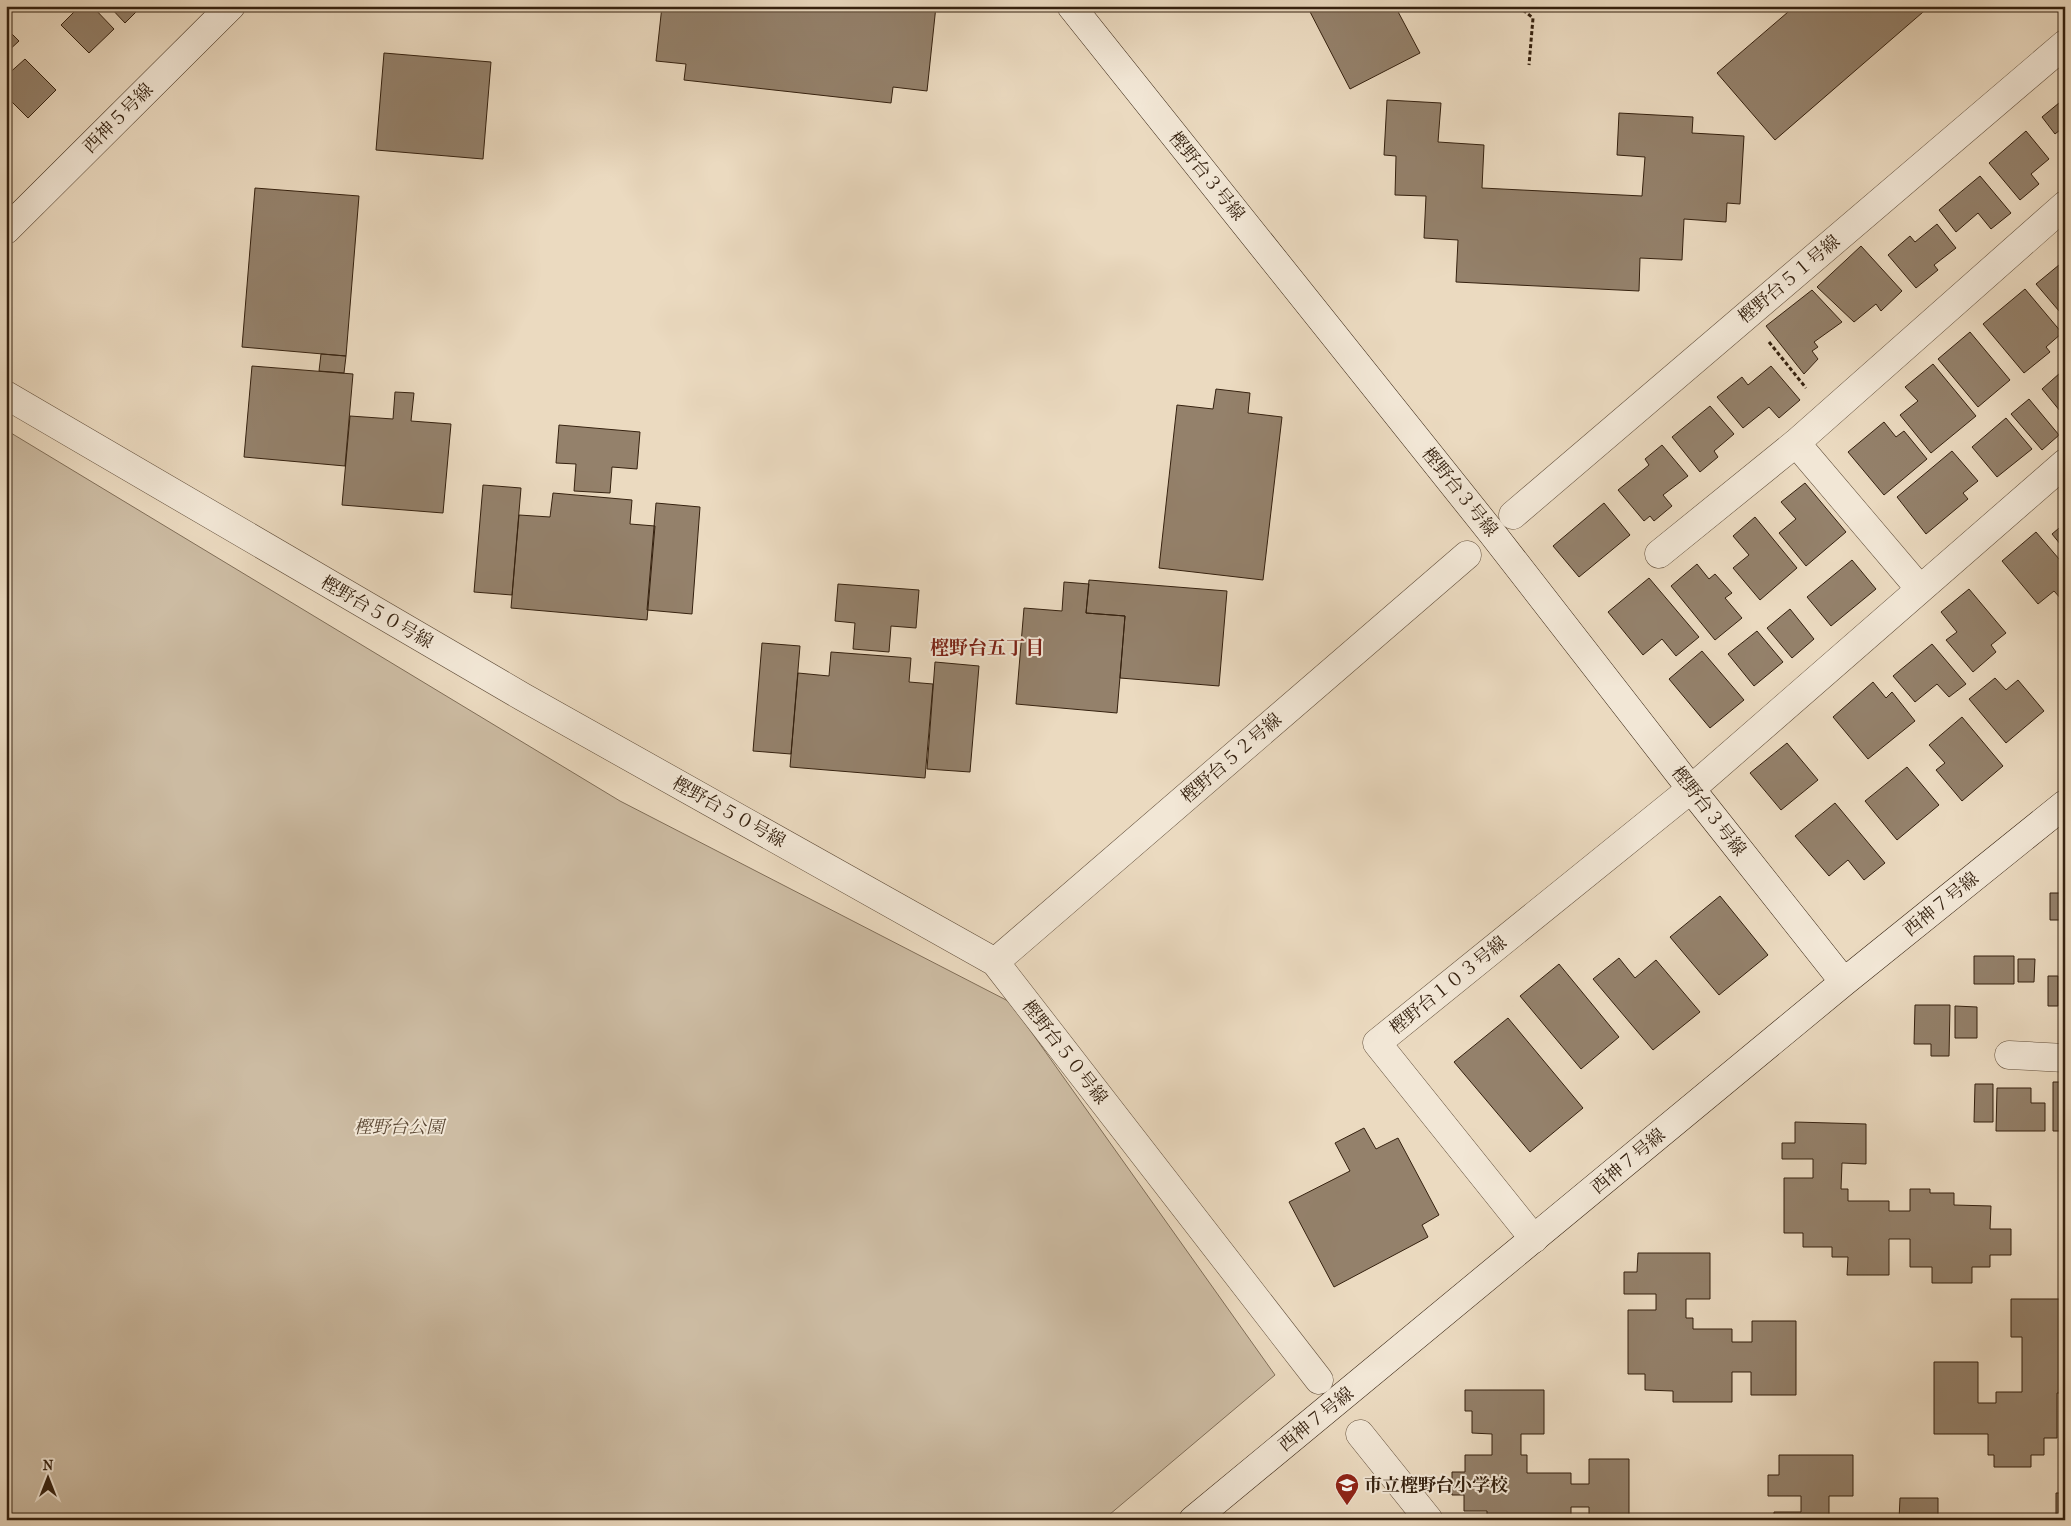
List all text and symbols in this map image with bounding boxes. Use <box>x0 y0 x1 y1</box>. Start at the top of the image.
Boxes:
street label: 西神５号線 <box>79 79 158 158</box>
street label: 樫野台３号線 <box>1164 128 1249 225</box>
street label: 樫野台５１号線 <box>1734 231 1844 328</box>
street label: 樫野台３号線 <box>1417 444 1502 541</box>
street label: 樫野台５０号線 <box>317 572 437 653</box>
district label: 樫野台五丁目 <box>930 637 1044 659</box>
street label: 樫野台５２号線 <box>1177 709 1286 808</box>
street label: 樫野台３号線 <box>1667 762 1750 860</box>
street label: 樫野台５０号線 <box>669 773 789 852</box>
street label: 西神７号線 <box>1900 868 1983 941</box>
street label: 樫野台１０３号線 <box>1386 932 1511 1039</box>
street label: 樫野台５０号線 <box>1018 996 1112 1108</box>
park label: 樫野台公園 <box>354 1117 447 1138</box>
street label: 西神７号線 <box>1587 1124 1670 1198</box>
street label: 西神７号線 <box>1275 1383 1358 1456</box>
north arrow <box>22 1454 72 1504</box>
text: N <box>43 1457 54 1474</box>
school or university icon: 市立樫野台小学校 <box>1334 1472 1360 1506</box>
place label: 市立樫野台小学校 <box>1364 1475 1508 1496</box>

